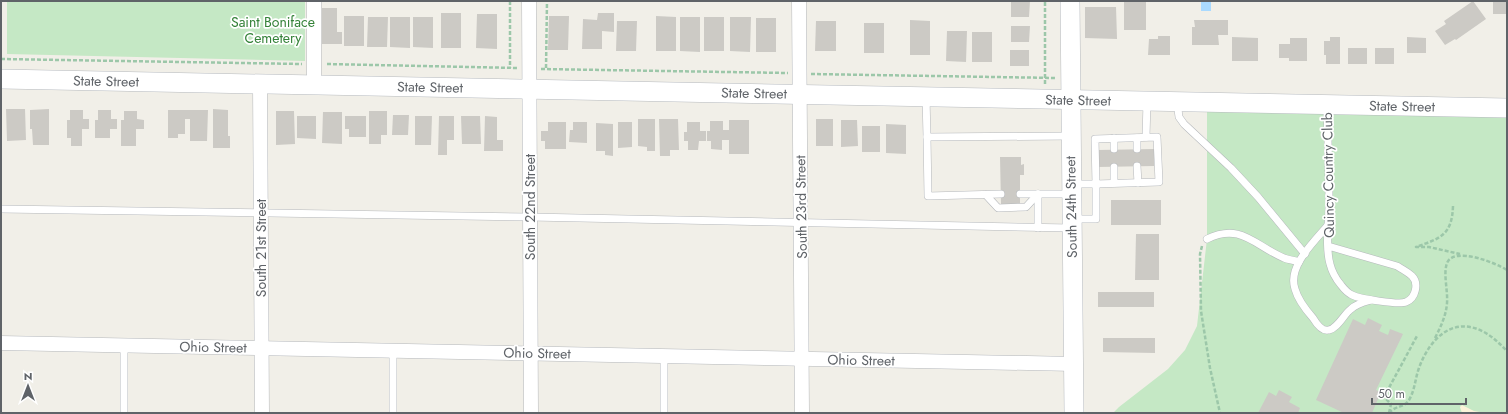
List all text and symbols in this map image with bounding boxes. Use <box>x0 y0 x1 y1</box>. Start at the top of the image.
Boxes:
park label: Saint Boniface Cemetery <box>231 12 315 48</box>
street label: State Street <box>73 70 140 92</box>
street label: State Street <box>397 76 464 98</box>
street label: State Street <box>721 82 788 104</box>
street label: State Street <box>1045 89 1112 111</box>
street label: State Street <box>1369 95 1436 117</box>
street label: Quincy Country Club <box>1317 112 1339 238</box>
street label: South 22nd Street <box>520 153 540 260</box>
street label: South 23rd Street <box>790 154 812 259</box>
street label: South 24th Street <box>1060 155 1082 258</box>
street label: South 21st Street <box>251 198 271 297</box>
street label: Ohio Street <box>179 336 247 358</box>
street label: Ohio Street <box>503 342 571 364</box>
street label: Ohio Street <box>827 349 895 371</box>
north arrow <box>8 366 48 406</box>
text: N <box>24 368 32 384</box>
scale bar <box>1372 380 1466 406</box>
text: 50 m <box>1378 385 1405 403</box>

